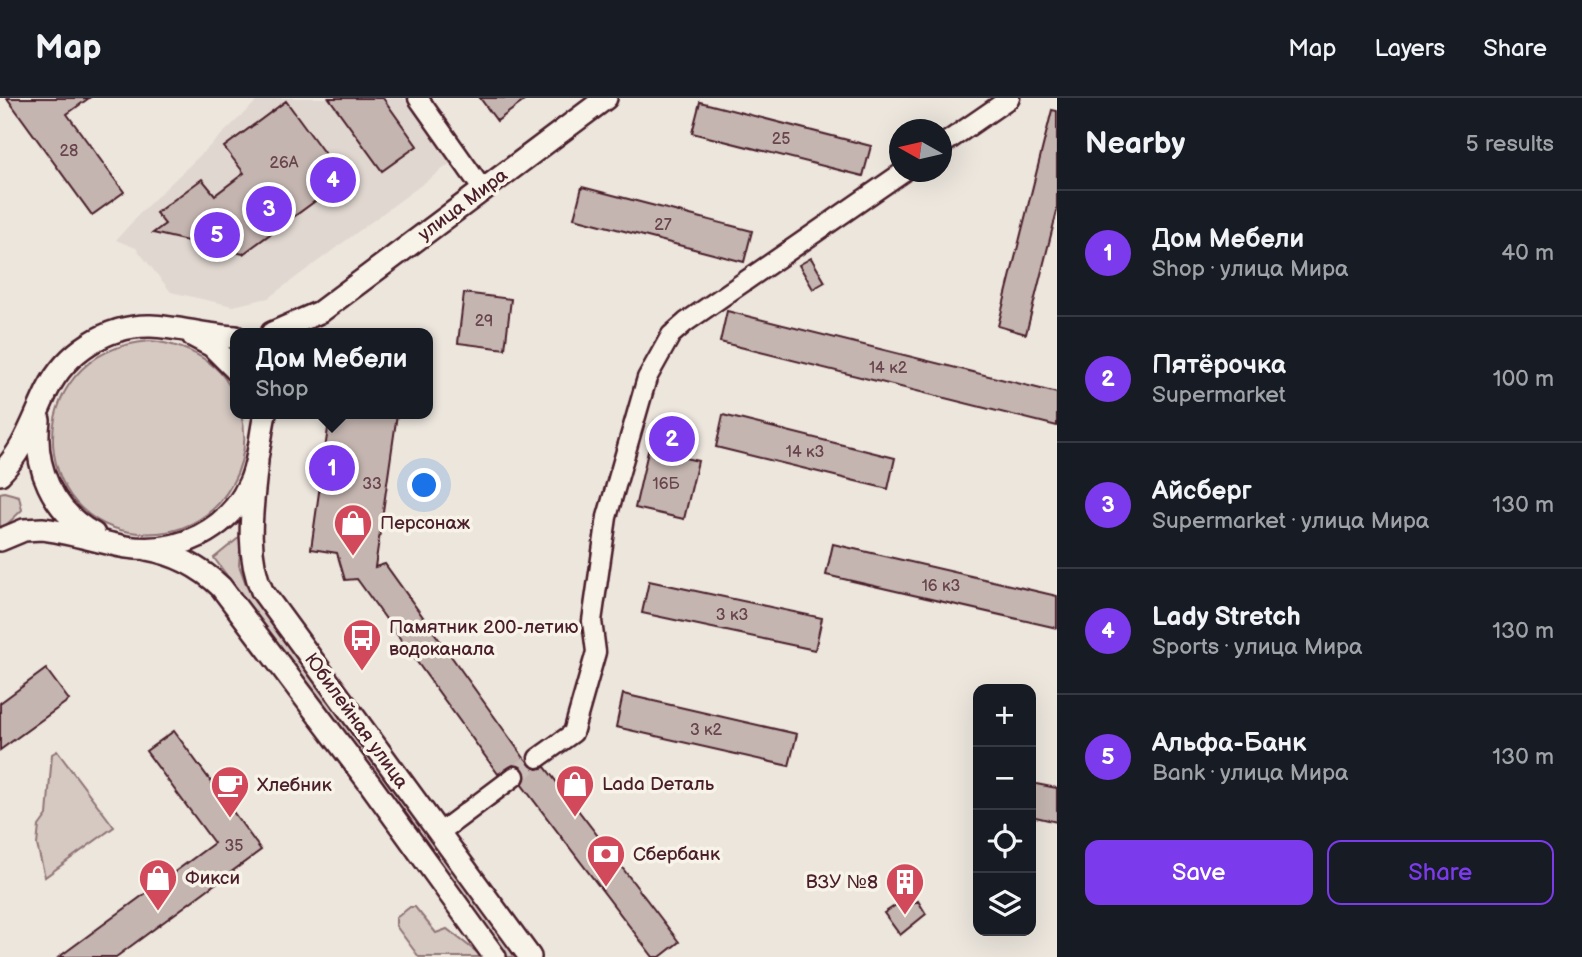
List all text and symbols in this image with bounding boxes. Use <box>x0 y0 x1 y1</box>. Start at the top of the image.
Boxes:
text: Map <box>35 28 101 68</box>
text: Map <box>1288 34 1336 63</box>
text: Layers <box>1374 34 1445 63</box>
text: Share <box>1483 34 1547 63</box>
north arrow <box>889 119 952 182</box>
text: Nearby <box>1085 126 1185 162</box>
house number: 25 <box>772 130 790 149</box>
text: 5 results <box>1466 130 1554 158</box>
house number: 28 <box>60 142 78 161</box>
house number: 26А <box>270 154 299 173</box>
pin: 4 <box>310 154 356 206</box>
street label: улица Мира <box>414 164 512 246</box>
pin: 3 <box>246 183 292 235</box>
pin: 5 <box>194 209 240 261</box>
house number: 27 <box>654 216 672 235</box>
text: Дом Мебели <box>1152 224 1304 255</box>
text: 1 <box>1103 239 1113 267</box>
text: 40 m <box>1501 239 1554 267</box>
text: Shop · улица Мира <box>1152 255 1349 283</box>
house number: 29 <box>475 312 493 331</box>
popup <box>230 328 433 419</box>
text: Дом Мебели <box>255 344 408 375</box>
text: Пятёрочка <box>1152 350 1286 381</box>
house number: 14 к2 <box>869 359 908 378</box>
text: 2 <box>1101 365 1115 393</box>
text: 100 m <box>1493 365 1554 393</box>
text: Shop <box>255 375 309 403</box>
text: Supermarket <box>1152 381 1286 409</box>
pin: 2 <box>649 413 695 465</box>
pin: 1 <box>309 442 355 494</box>
house number: 14 к3 <box>786 443 824 462</box>
your location <box>407 468 441 502</box>
house number: 33 <box>362 475 382 494</box>
house number: 16Б <box>652 475 680 494</box>
text: Айсберг <box>1152 476 1252 507</box>
text: 3 <box>1101 491 1115 519</box>
text: 130 m <box>1492 491 1554 519</box>
shop icon: Персонаж <box>332 502 374 557</box>
text: Supermarket · улица Мира <box>1152 507 1429 535</box>
place label: Персонаж <box>380 512 471 535</box>
house number: 16 к3 <box>922 577 960 596</box>
text: Lady Stretch <box>1152 602 1301 633</box>
house number: 3 к3 <box>716 606 748 625</box>
place label: Памятник 200-летию водоканала <box>389 616 578 661</box>
bus stop icon: Памятник 200-летию водоканала <box>341 617 383 672</box>
text: 4 <box>1101 617 1115 645</box>
text: 130 m <box>1492 617 1554 645</box>
text: Sports · улица Мира <box>1152 633 1363 661</box>
street label: Юбилейная улица <box>299 649 413 793</box>
map controls <box>973 684 1036 936</box>
button: + <box>973 684 1036 747</box>
house number: 3 к2 <box>690 721 723 740</box>
text: Альфа-Банк <box>1152 728 1306 759</box>
text: 5 <box>1101 743 1115 771</box>
text: 130 m <box>1492 743 1554 771</box>
button: − <box>973 747 1036 810</box>
text: Bank · улица Мира <box>1152 759 1349 787</box>
shop icon: Lada Dеталь <box>554 763 596 818</box>
cafe icon: Хлебник <box>209 764 251 819</box>
place label: Lada Dеталь <box>602 773 715 796</box>
place label: Хлебник <box>257 774 332 797</box>
button: locate <box>973 810 1036 873</box>
bank icon: Сбербанк <box>585 833 627 888</box>
house number: 35 <box>224 837 244 856</box>
button: Save <box>1085 840 1313 905</box>
button: Share <box>1327 840 1554 905</box>
place label: Сбербанк <box>633 843 720 866</box>
shop icon: Фикси <box>137 857 179 912</box>
building icon: ВЗУ №8 <box>884 861 926 916</box>
place label: Фикси <box>185 867 240 890</box>
place label: ВЗУ №8 <box>806 871 878 894</box>
button: layers <box>973 873 1036 936</box>

